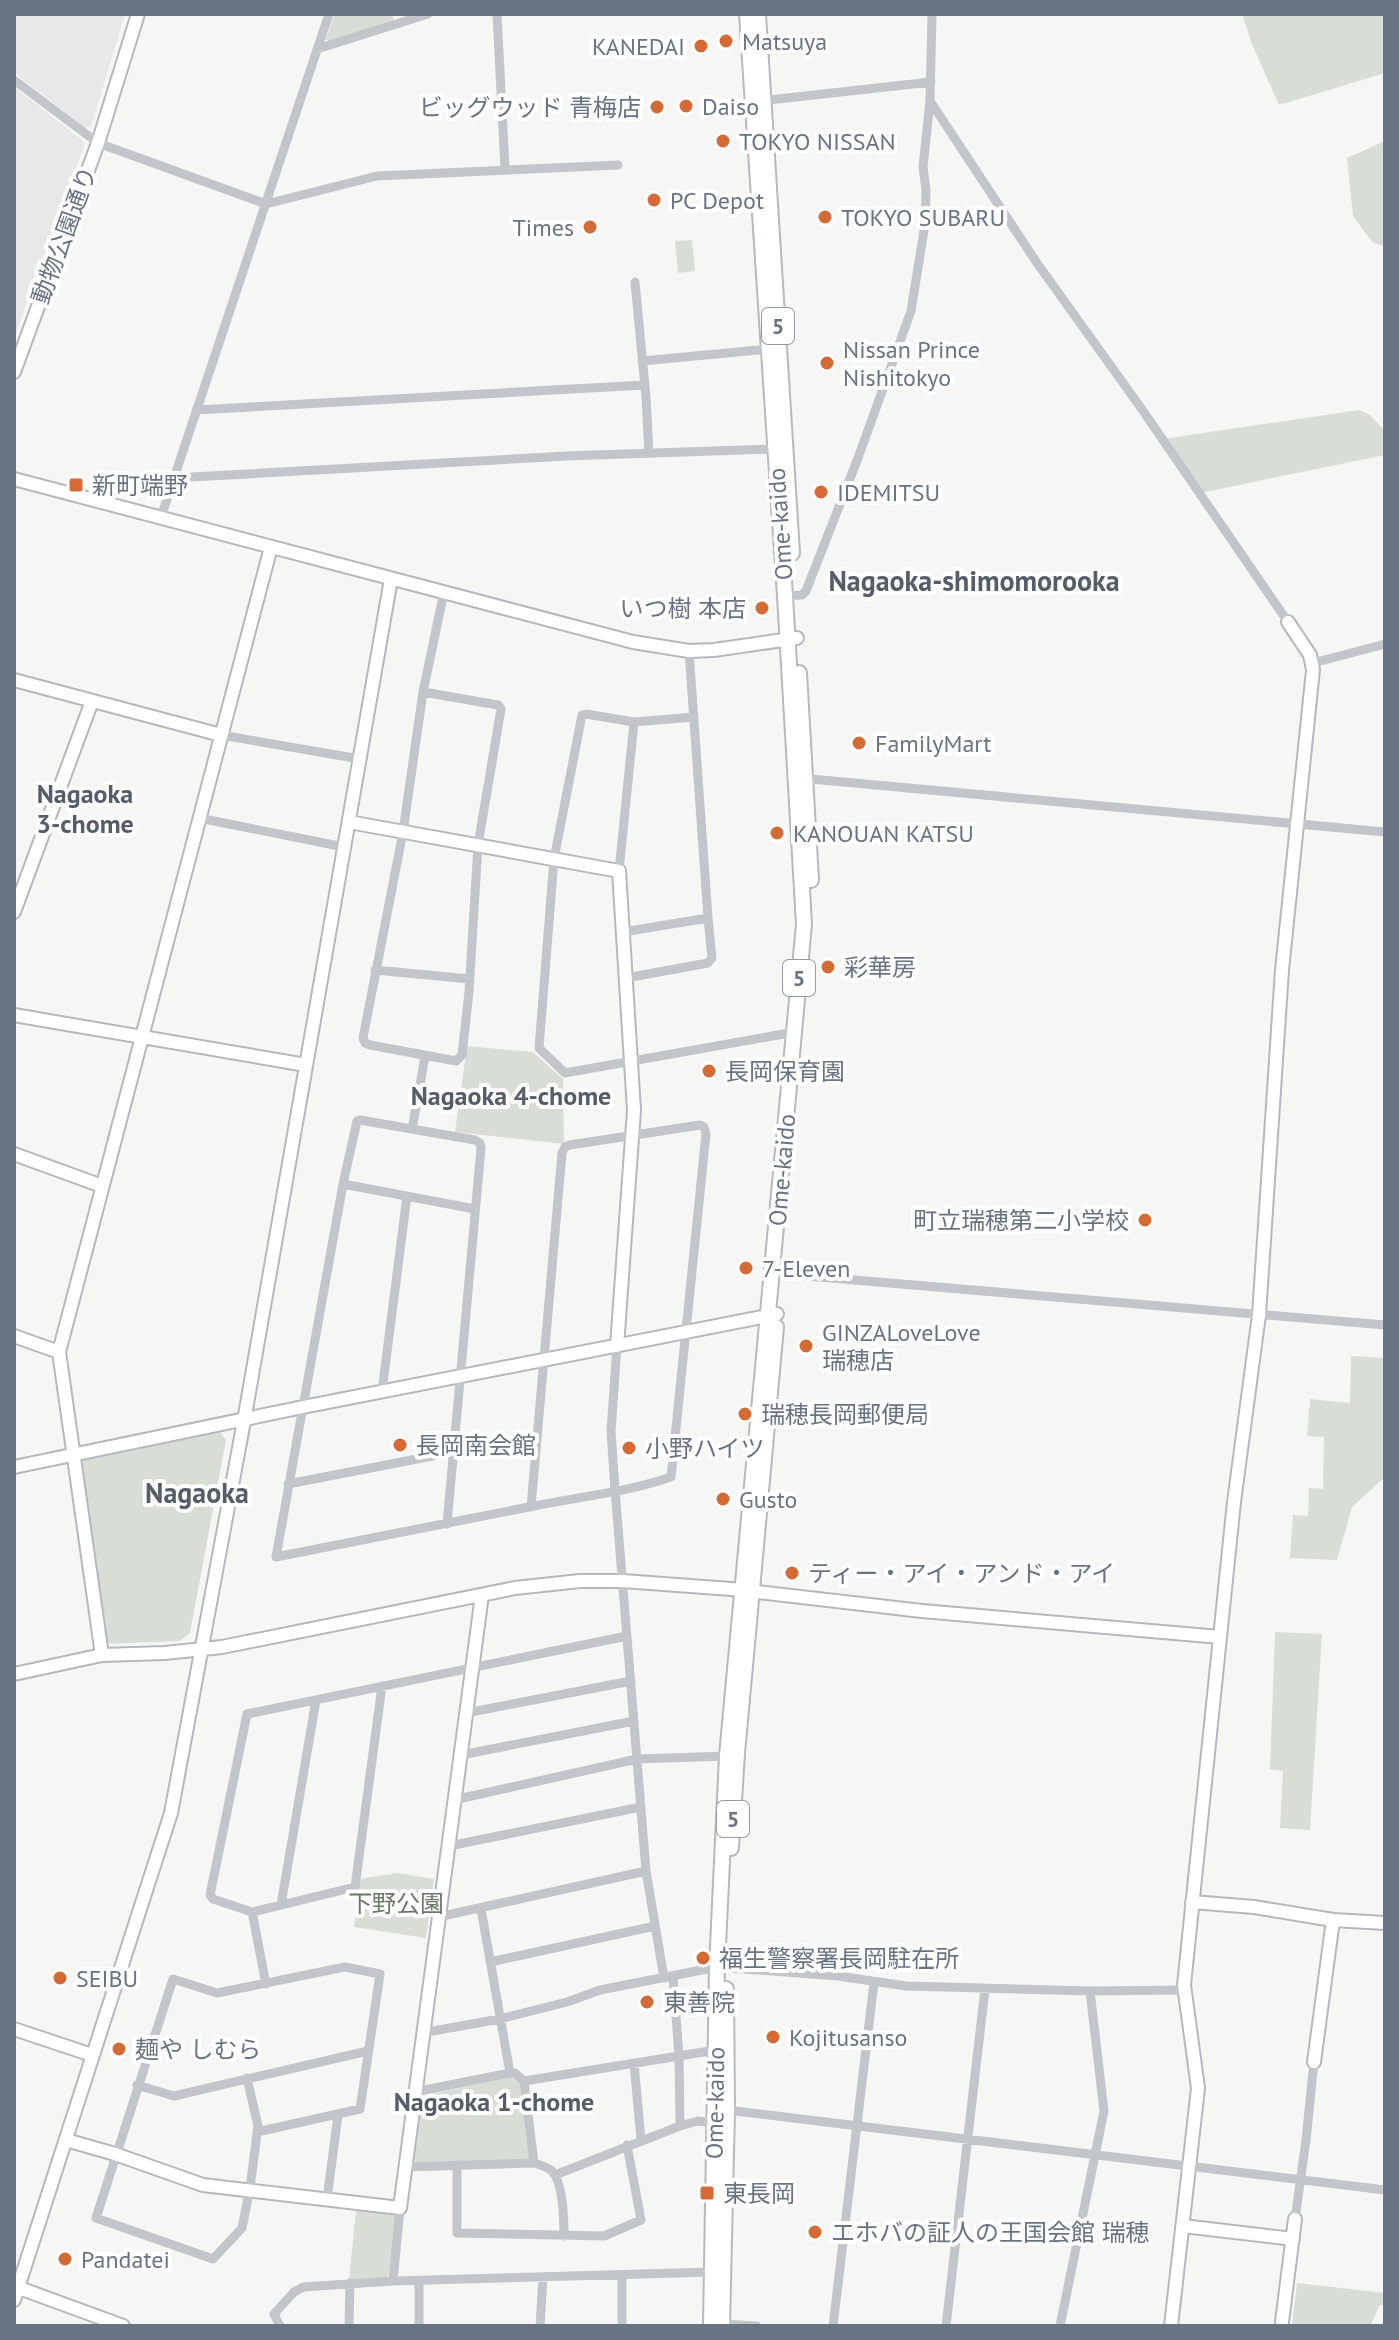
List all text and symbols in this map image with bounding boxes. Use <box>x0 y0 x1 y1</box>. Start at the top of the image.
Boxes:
place label: Matsuya <box>742 26 827 57</box>
place label: KANEDAI <box>592 31 685 62</box>
marker: Matsuya <box>717 32 735 50</box>
marker: KANEDAI <box>692 37 710 55</box>
place label: Daiso <box>702 91 759 122</box>
place label: ビッグウッド 青梅店 <box>419 92 641 123</box>
marker: Daiso <box>677 97 695 115</box>
marker: ビッグウッド 青梅店 <box>648 98 666 116</box>
place label: TOKYO NISSAN <box>739 126 896 157</box>
marker: TOKYO NISSAN <box>714 132 732 150</box>
street label: 動物公園通り <box>25 162 103 308</box>
place label: PC Depot <box>670 185 764 216</box>
marker: PC Depot <box>645 191 663 209</box>
place label: TOKYO SUBARU <box>841 202 1005 233</box>
marker: TOKYO SUBARU <box>816 208 834 226</box>
place label: Times <box>512 212 574 243</box>
marker: Times <box>581 218 599 236</box>
road number: 5 <box>762 308 794 344</box>
place label: Nissan Prince Nishitokyo <box>843 334 980 393</box>
marker: Nissan Prince Nishitokyo <box>818 354 836 372</box>
street label: Ome-kaido <box>761 467 799 581</box>
place label: 新町端野 <box>92 470 188 501</box>
marker: 新町端野 <box>67 476 85 494</box>
place label: IDEMITSU <box>837 477 940 508</box>
marker: IDEMITSU <box>812 483 830 501</box>
district label: Nagaoka-shimomorooka <box>828 562 1120 599</box>
place label: いつ樹 本店 <box>620 593 746 624</box>
marker: いつ樹 本店 <box>753 599 771 617</box>
place label: FamilyMart <box>875 728 991 759</box>
marker: FamilyMart <box>850 734 868 752</box>
district label: Nagaoka 3-chome <box>36 777 134 840</box>
place label: KANOUAN KATSU <box>793 818 974 849</box>
marker: KANOUAN KATSU <box>768 824 786 842</box>
place label: 彩華房 <box>844 952 916 983</box>
marker: 彩華房 <box>819 958 837 976</box>
road number: 5 <box>783 960 815 996</box>
place label: 長岡保育園 <box>725 1056 845 1087</box>
marker: 長岡保育園 <box>700 1062 718 1080</box>
district label: Nagaoka 4-chome <box>411 1079 611 1112</box>
street label: Ome-kaido <box>762 1113 802 1227</box>
place label: 町立瑞穂第二小学校 <box>913 1205 1129 1236</box>
marker: 町立瑞穂第二小学校 <box>1136 1211 1154 1229</box>
place label: 7-Eleven <box>762 1253 850 1284</box>
marker: 7-Eleven <box>737 1259 755 1277</box>
place label: GINZALoveLove 瑞穂店 <box>822 1317 981 1376</box>
marker: GINZALoveLove 瑞穂店 <box>797 1337 815 1355</box>
place label: 瑞穂長岡郵便局 <box>761 1399 929 1430</box>
marker: 瑞穂長岡郵便局 <box>736 1405 754 1423</box>
place label: 長岡南会館 <box>416 1430 536 1461</box>
place label: 小野ハイツ <box>645 1433 765 1464</box>
marker: 長岡南会館 <box>391 1436 409 1454</box>
marker: 小野ハイツ <box>620 1439 638 1457</box>
district label: Nagaoka <box>145 1474 249 1511</box>
place label: Gusto <box>739 1484 797 1515</box>
marker: Gusto <box>714 1490 732 1508</box>
place label: ティー・アイ・アンド・アイ <box>808 1558 1115 1589</box>
marker: ティー・アイ・アンド・アイ <box>783 1564 801 1582</box>
road number: 5 <box>717 1801 749 1837</box>
park label: 下野公園 <box>348 1888 444 1919</box>
place label: 福生警察署長岡駐在所 <box>719 1943 959 1974</box>
marker: 福生警察署長岡駐在所 <box>694 1949 712 1967</box>
place label: SEIBU <box>76 1963 138 1994</box>
marker: SEIBU <box>51 1969 69 1987</box>
place label: 東善院 <box>663 1987 735 2018</box>
marker: 東善院 <box>638 1993 656 2011</box>
place label: Kojitusanso <box>789 2022 907 2053</box>
marker: Kojitusanso <box>764 2028 782 2046</box>
place label: 麺や しむら <box>135 2034 261 2065</box>
marker: 麺や しむら <box>110 2040 128 2058</box>
street label: Ome-kaido <box>699 2047 731 2159</box>
district label: Nagaoka 1-chome <box>394 2085 594 2118</box>
place label: 東長岡 <box>723 2178 795 2209</box>
marker: 東長岡 <box>698 2184 716 2202</box>
place label: エホバの証人の王国会館 瑞穂 <box>831 2217 1149 2248</box>
marker: エホバの証人の王国会館 瑞穂 <box>806 2223 824 2241</box>
place label: Pandatei <box>81 2244 170 2275</box>
marker: Pandatei <box>56 2250 74 2268</box>

